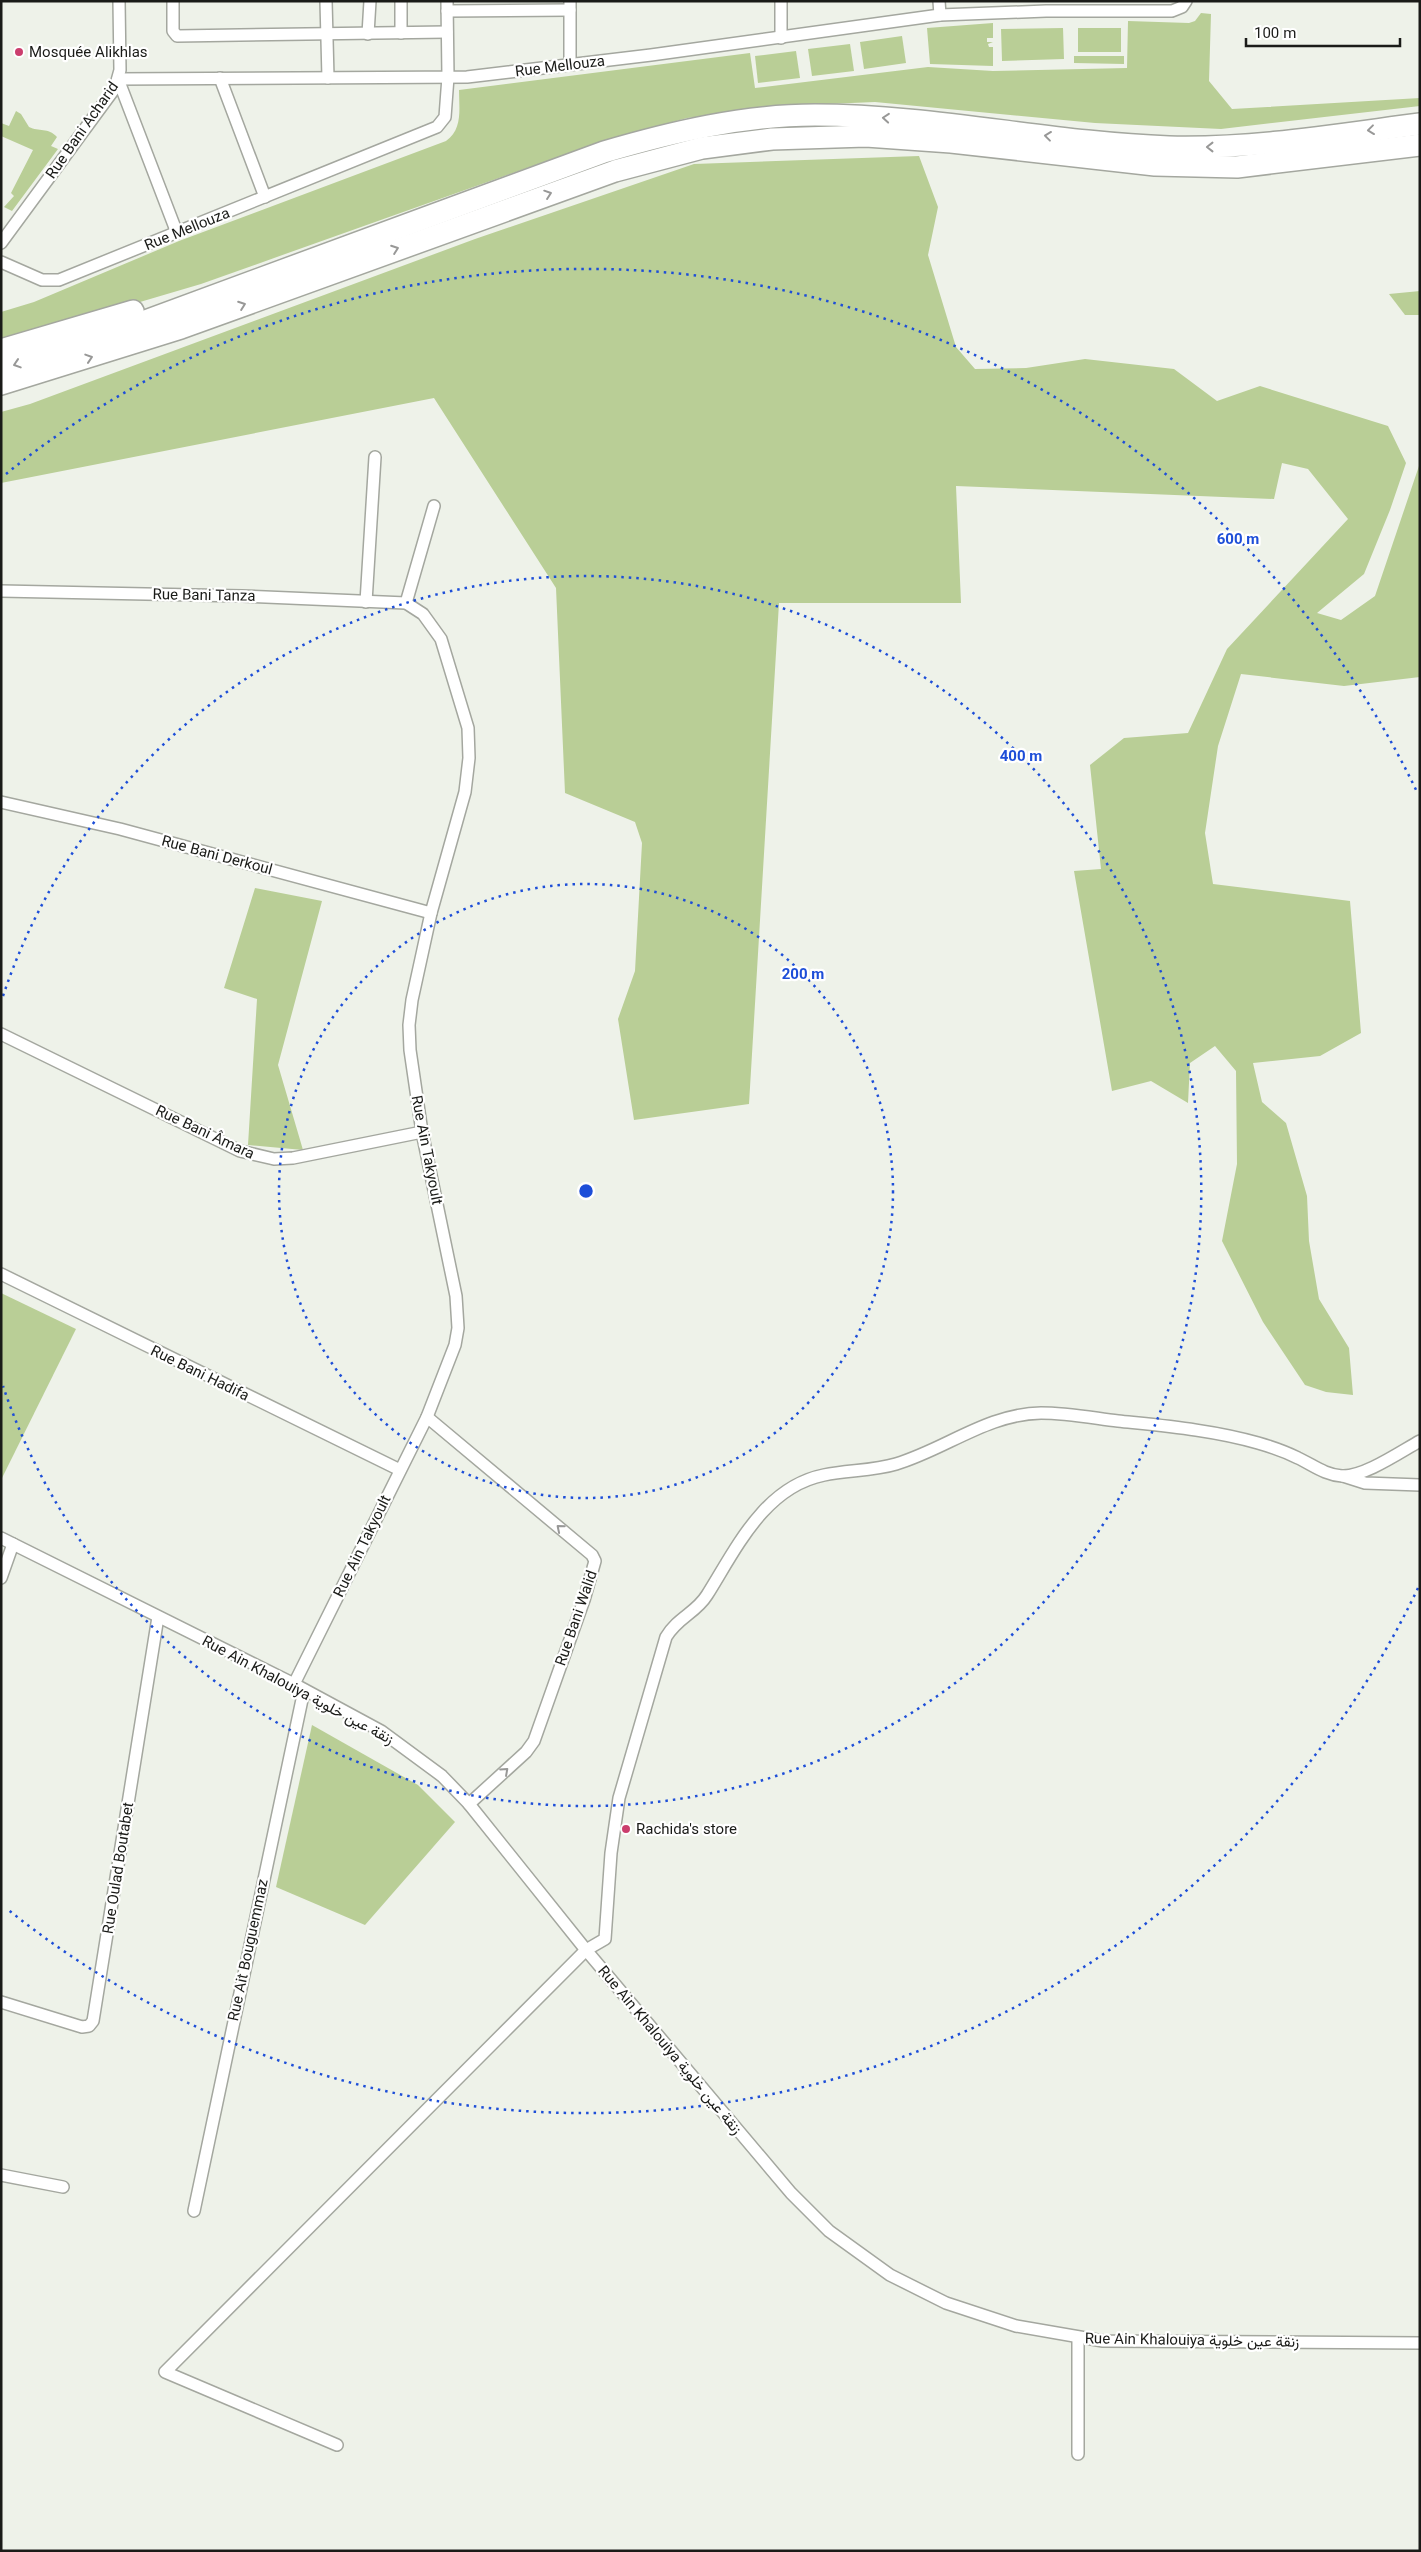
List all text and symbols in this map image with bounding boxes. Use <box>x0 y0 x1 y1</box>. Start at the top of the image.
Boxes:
scale bar <box>1246 15 1400 47</box>
text: 100 m <box>1254 23 1296 46</box>
place label: Mosquée Alikhlas <box>29 42 148 65</box>
marker: Mosquée Alikhlas <box>13 46 25 58</box>
street label: Rue Mellouza <box>514 51 606 84</box>
street label: Rue Bani Acharid <box>41 77 125 184</box>
one-way arrow <box>882 113 890 124</box>
one-way arrow <box>1367 124 1375 135</box>
one-way arrow <box>1044 131 1052 142</box>
one-way arrow <box>1206 142 1214 152</box>
one-way arrow <box>543 190 552 200</box>
street label: Rue Mellouza <box>141 203 234 258</box>
one-way arrow <box>390 245 399 255</box>
one-way arrow <box>238 301 246 311</box>
one-way arrow <box>84 354 92 364</box>
one-way arrow <box>14 358 22 368</box>
text: 600 m <box>1217 529 1259 552</box>
street label: Rue Bani Tanza <box>152 584 256 609</box>
text: 400 m <box>1000 746 1042 769</box>
street label: Rue Bani Derkoul <box>159 831 275 882</box>
text: 200 m <box>782 964 824 987</box>
street label: Rue Ain Takyoult <box>404 1094 447 1207</box>
street label: Rue Bani Âmara <box>151 1100 258 1166</box>
centre of rings <box>577 1182 595 1200</box>
street label: Rue Bani Hadifa <box>146 1340 253 1408</box>
street label: Rue Ain Takyoult <box>329 1492 398 1602</box>
one-way arrow <box>556 1525 565 1534</box>
street label: Rue Bani Walid <box>550 1567 605 1669</box>
street label: Rue Ain Khalouiya زنقة عين خلوية <box>197 1631 397 1752</box>
one-way arrow <box>499 1768 508 1777</box>
street label: Rue Oulad Boutabet <box>98 1801 141 1936</box>
place label: Rachida's store <box>636 1819 737 1842</box>
marker: Rachida's store <box>620 1823 632 1835</box>
street label: Rue Ait Bouguemmaz <box>223 1877 276 2023</box>
street label: Rue Ain Khalouiya زنقة عين خلوية <box>591 1961 747 2141</box>
street label: Rue Ain Khalouiya زنقة عين خلوية <box>1084 2328 1299 2355</box>

